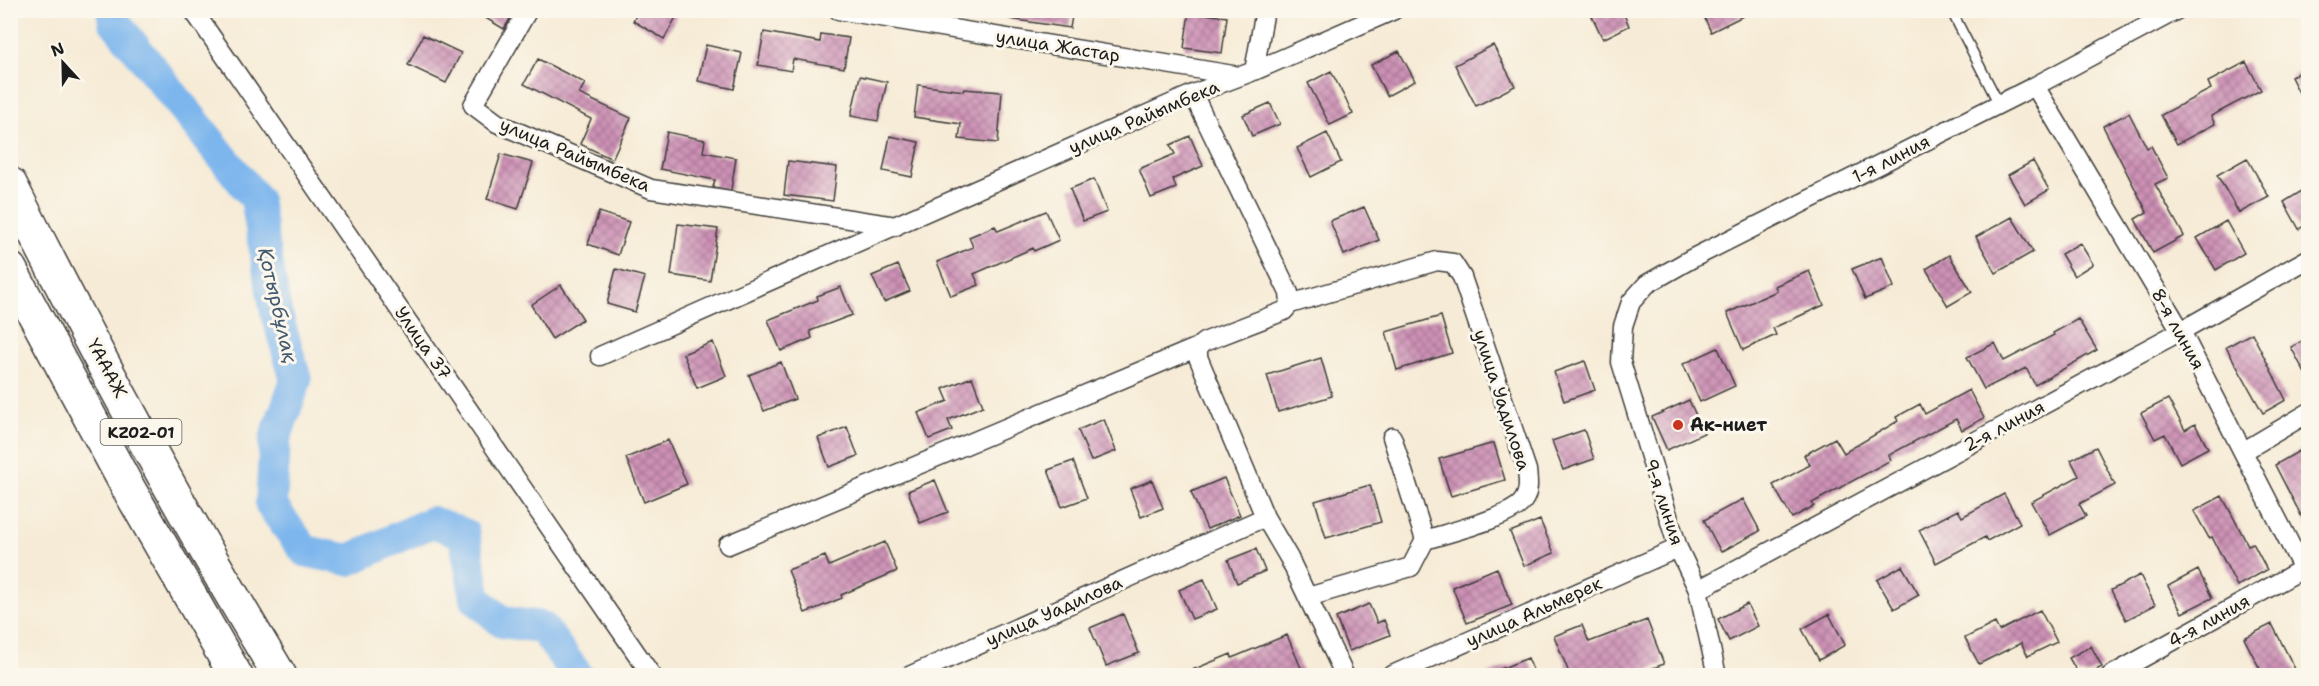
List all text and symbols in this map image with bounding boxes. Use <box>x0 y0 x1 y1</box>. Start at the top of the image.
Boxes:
street label: улица Жастар <box>994 24 1122 68</box>
north arrow <box>33 33 93 93</box>
text: N <box>48 37 67 62</box>
street label: улица Райымбека <box>1065 74 1223 160</box>
street label: улица Райымбека <box>496 112 654 198</box>
street label: 1-я линия <box>1848 129 1934 189</box>
water label: Қотырбұлақ <box>252 245 304 365</box>
street label: 8-я линия <box>2146 284 2210 374</box>
street label: Улица 37 <box>389 302 457 384</box>
street label: улица Уадилова <box>1468 326 1536 474</box>
street label: ҮАААЖ <box>81 334 133 402</box>
street label: 2-я линия <box>1959 395 2049 457</box>
place label: Ак-ниет <box>1690 413 1767 437</box>
marker: Ак-ниет <box>1671 418 1685 432</box>
road number: KZ02-01 <box>100 419 182 445</box>
street label: 9-я линия <box>1639 456 1689 548</box>
street label: улица Уадилова <box>982 570 1126 652</box>
street label: улица Альмерек <box>1462 571 1606 653</box>
street label: 4-я линия <box>2164 589 2254 653</box>

